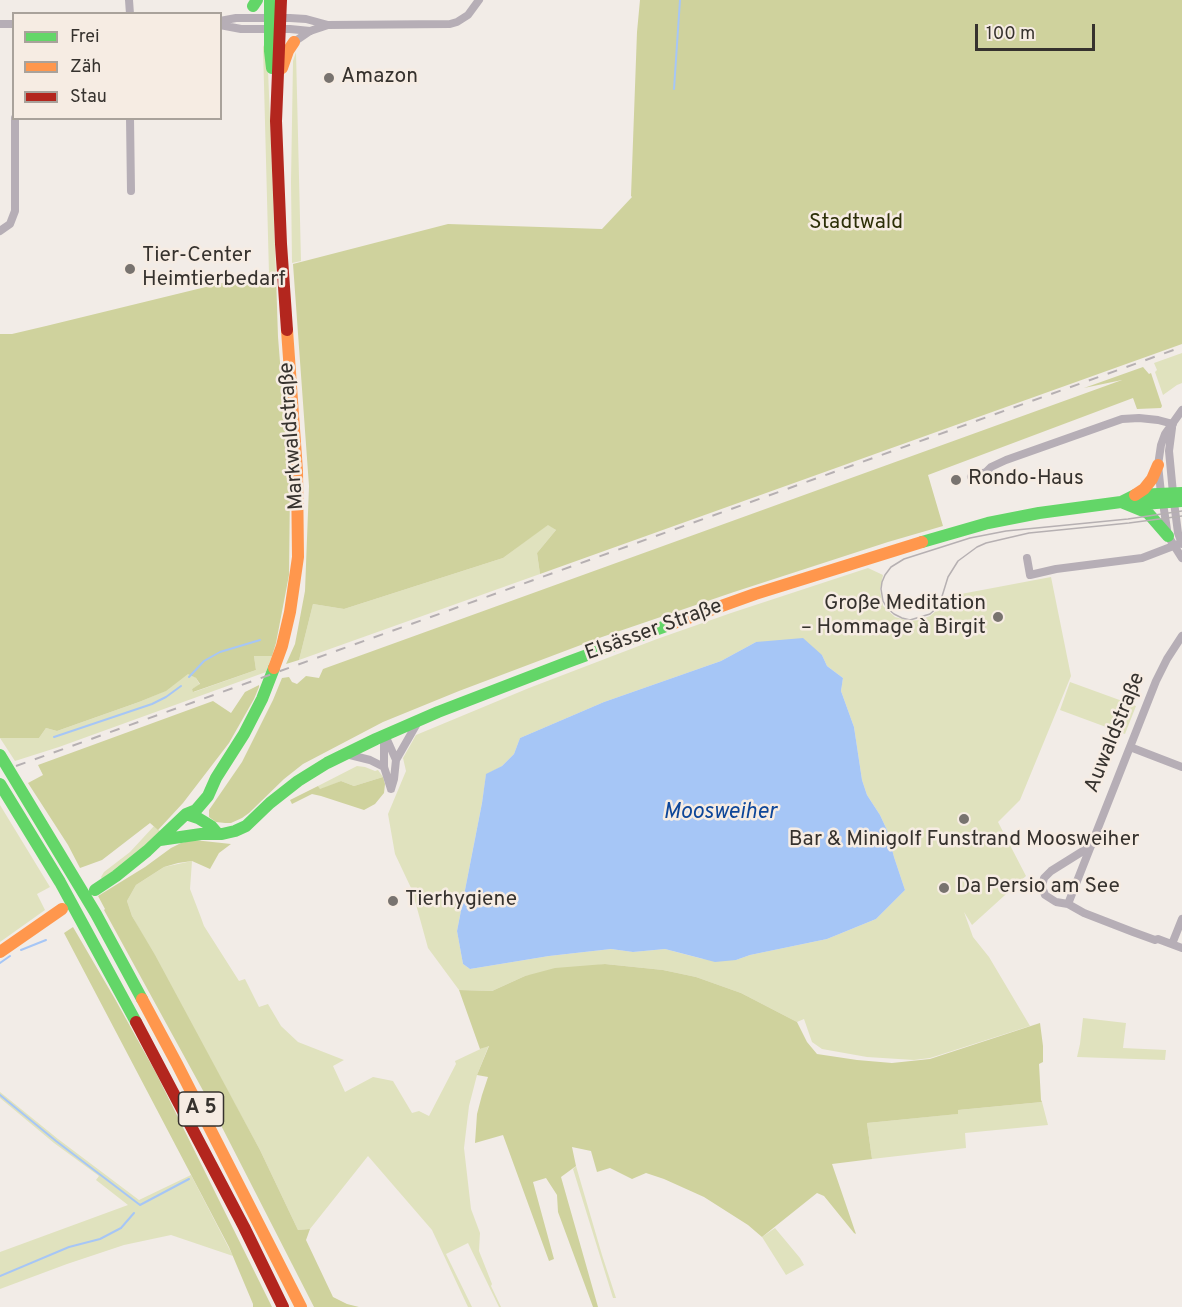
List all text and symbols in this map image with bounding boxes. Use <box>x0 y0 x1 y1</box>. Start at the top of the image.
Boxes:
legend <box>12 12 222 120</box>
scale bar <box>978 12 1098 50</box>
text: 100 m <box>986 23 1035 46</box>
text: Frei <box>70 26 100 49</box>
text: Zäh <box>70 56 101 79</box>
place label: Amazon <box>341 65 418 91</box>
marker: Amazon <box>322 71 336 85</box>
text: Stau <box>70 86 107 109</box>
park label: Stadtwald <box>809 211 903 237</box>
place label: Tier-Center Heimtierbedarf <box>142 244 286 294</box>
marker: Tier-Center Heimtierbedarf <box>123 262 137 276</box>
street label: Markwaldstraße <box>275 361 311 511</box>
place label: Rondo-Haus <box>968 467 1084 493</box>
marker: Rondo-Haus <box>949 473 963 487</box>
place label: Große Meditation – Hommage à Birgit <box>801 592 986 642</box>
street label: Elsässer Straße <box>582 595 726 667</box>
marker: Große Meditation – Hommage à Birgit <box>991 610 1005 624</box>
street label: Auwaldstraße <box>1080 669 1152 797</box>
water label: Moosweiher <box>663 801 777 827</box>
marker: Bar & Minigolf Funstrand Moosweiher <box>957 812 971 826</box>
place label: Bar & Minigolf Funstrand Moosweiher <box>789 828 1139 854</box>
place label: Da Persio am See <box>956 875 1120 901</box>
marker: Da Persio am See <box>937 881 951 895</box>
place label: Tierhygiene <box>405 888 517 914</box>
marker: Tierhygiene <box>386 894 400 908</box>
road number: A 5 <box>178 1092 224 1126</box>

